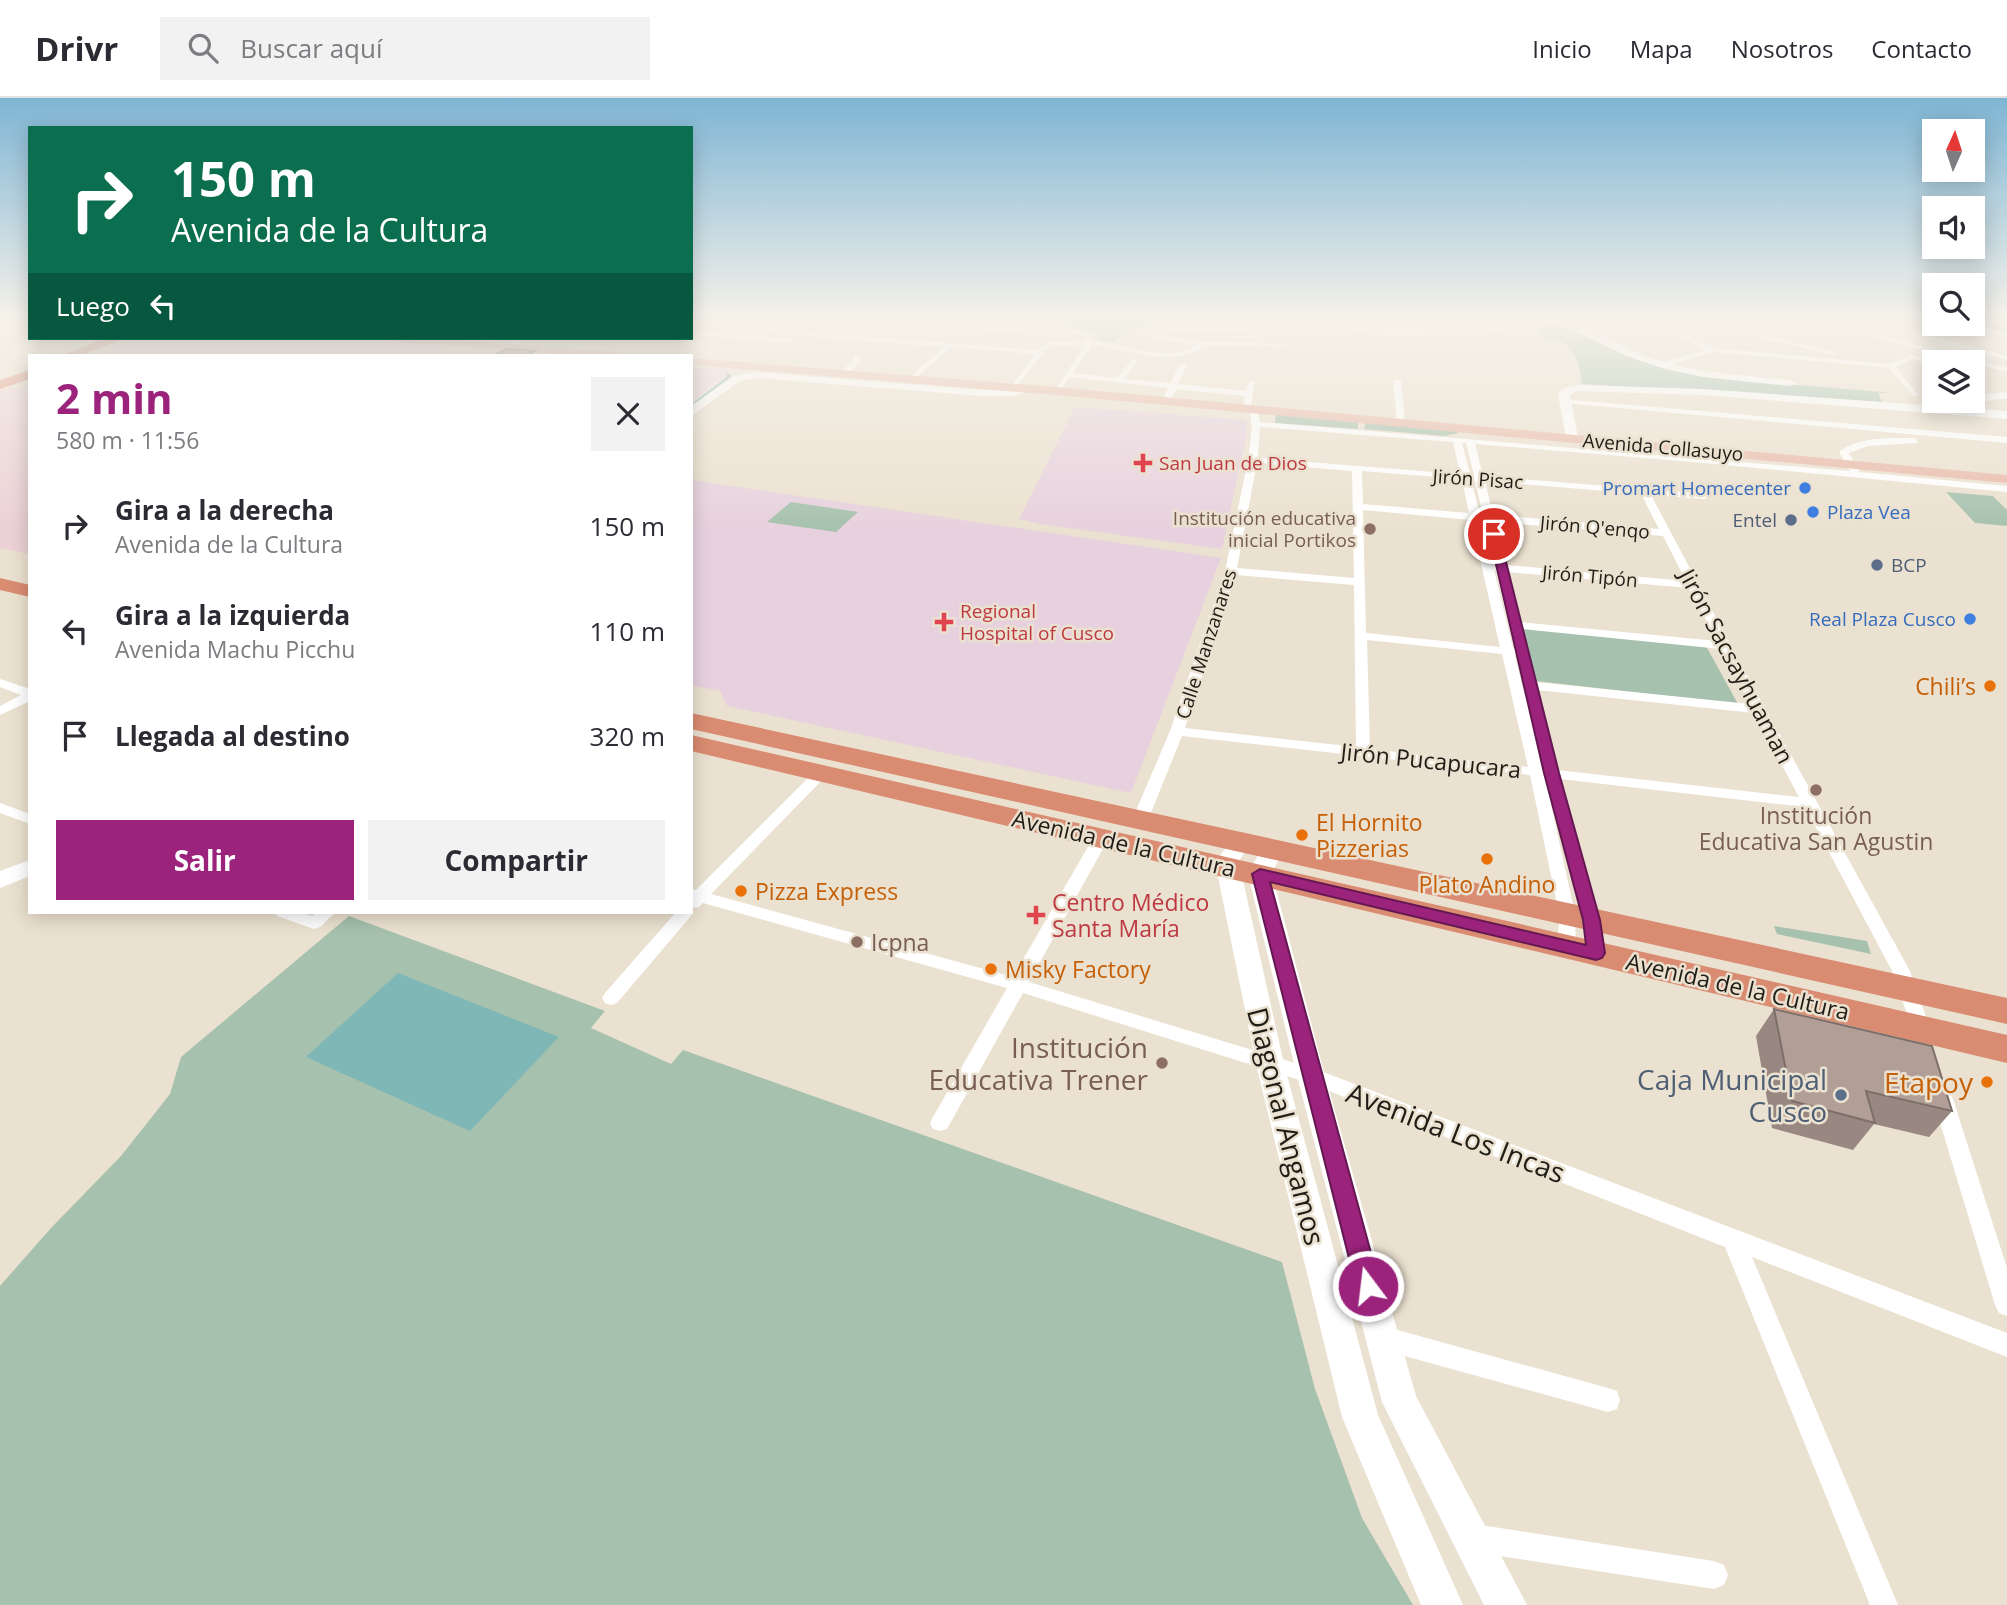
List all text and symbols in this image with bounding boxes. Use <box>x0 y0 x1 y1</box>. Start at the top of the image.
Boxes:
search box <box>160 17 650 80</box>
text: Drivr <box>35 26 118 71</box>
icon: search <box>184 29 222 67</box>
text: Buscar aquí <box>240 30 383 66</box>
text: Inicio <box>1532 32 1592 65</box>
text: Mapa <box>1630 32 1693 65</box>
text: Nosotros <box>1731 32 1833 65</box>
text: Contacto <box>1871 32 1972 65</box>
north arrow <box>1922 119 1984 182</box>
map controls <box>1922 119 1985 413</box>
text: 150 m <box>171 145 316 211</box>
icon: right <box>56 154 147 245</box>
button: sound <box>1922 196 1985 259</box>
text: Avenida de la Cultura <box>171 208 488 251</box>
button: search <box>1922 273 1985 336</box>
icon: left <box>144 287 182 325</box>
text: Luego <box>56 288 130 324</box>
button: layers <box>1922 350 1985 413</box>
text: 2 min <box>56 369 173 426</box>
button: close <box>591 377 665 451</box>
text: 580 m · 11:56 <box>56 424 199 456</box>
street label: Avenida Collasuyo <box>1582 427 1744 467</box>
place label: San Juan de Dios <box>1159 450 1307 476</box>
marker: San Juan de Dios <box>1133 453 1153 473</box>
street label: Jirón Pisac <box>1430 463 1524 495</box>
place label: Promart Homecenter <box>1602 475 1791 501</box>
marker: Promart Homecenter <box>1797 480 1813 496</box>
text: Gira a la derecha <box>115 492 334 528</box>
place label: Plaza Vea <box>1827 499 1911 525</box>
pin <box>1464 504 1524 564</box>
marker: Plaza Vea <box>1805 504 1821 520</box>
place label: Institución educativa inicial Portikos <box>1173 505 1356 553</box>
icon: right <box>56 507 94 545</box>
place label: Entel <box>1733 507 1777 533</box>
text: 150 m <box>590 508 665 544</box>
street label: Jirón Q'enqo <box>1537 509 1651 545</box>
marker: Entel <box>1783 512 1799 528</box>
icon: arrive <box>1475 515 1513 553</box>
marker: Institución educativa inicial Portikos <box>1362 521 1378 537</box>
text: Avenida de la Cultura <box>115 528 343 560</box>
place label: BCP <box>1891 552 1927 578</box>
marker: BCP <box>1869 557 1885 573</box>
street label: Jirón Tipón <box>1539 559 1639 593</box>
street label: Jirón Sacsayhuaman <box>1671 561 1802 769</box>
street label: Calle Manzanares <box>1170 566 1242 722</box>
text: Gira a la izquierda <box>115 597 350 633</box>
place label: Regional Hospital of Cusco <box>960 598 1114 646</box>
place label: Real Plaza Cusco <box>1809 606 1956 632</box>
marker: Real Plaza Cusco <box>1962 611 1978 627</box>
icon: left <box>56 612 94 650</box>
marker: Regional Hospital of Cusco <box>934 612 954 632</box>
text: 110 m <box>590 613 665 649</box>
text: Avenida Machu Picchu <box>115 633 355 665</box>
place label: Chili’s <box>1915 670 1976 702</box>
marker: Chili’s <box>1982 678 1998 694</box>
icon: arrive <box>56 717 94 755</box>
text: Llegada al destino <box>115 718 350 754</box>
text: 320 m <box>590 718 665 754</box>
street label: Jirón Pucapucara <box>1337 734 1523 785</box>
marker: Institución Educativa San Agustin <box>1808 782 1824 798</box>
place label: Institución Educativa San Agustin <box>1699 799 1933 857</box>
street label: Avenida de la Cultura <box>1009 802 1239 884</box>
place label: El Hornito Pizzerias <box>1316 806 1423 864</box>
button: Salir <box>56 820 354 900</box>
button: Compartir <box>368 820 665 900</box>
marker: El Hornito Pizzerias <box>1294 827 1310 843</box>
marker: Plato Andino <box>1479 851 1495 867</box>
place label: Plato Andino <box>1419 868 1555 900</box>
place label: Pizza Express <box>755 875 898 907</box>
marker: Pizza Express <box>733 883 749 899</box>
place label: Centro Médico Santa María <box>1052 886 1209 944</box>
marker: Centro Médico Santa María <box>1026 905 1046 925</box>
place label: Icpna <box>871 926 929 958</box>
marker: Icpna <box>849 934 865 950</box>
street label: Avenida de la Cultura <box>1623 945 1853 1027</box>
place label: Misky Factory <box>1005 953 1151 985</box>
marker: Misky Factory <box>983 961 999 977</box>
street label: Diagonal Angamos <box>1239 1003 1335 1249</box>
place label: Institución Educativa Trener <box>928 1028 1149 1098</box>
marker: Institución Educativa Trener <box>1154 1055 1170 1071</box>
place label: Caja Municipal Cusco <box>1637 1060 1827 1130</box>
place label: Etapoy <box>1884 1063 1974 1101</box>
street label: Avenida Los Incas <box>1341 1073 1571 1191</box>
marker: Etapoy <box>1979 1074 1995 1090</box>
marker: Caja Municipal Cusco <box>1833 1087 1849 1103</box>
position arrow <box>1331 1249 1405 1323</box>

